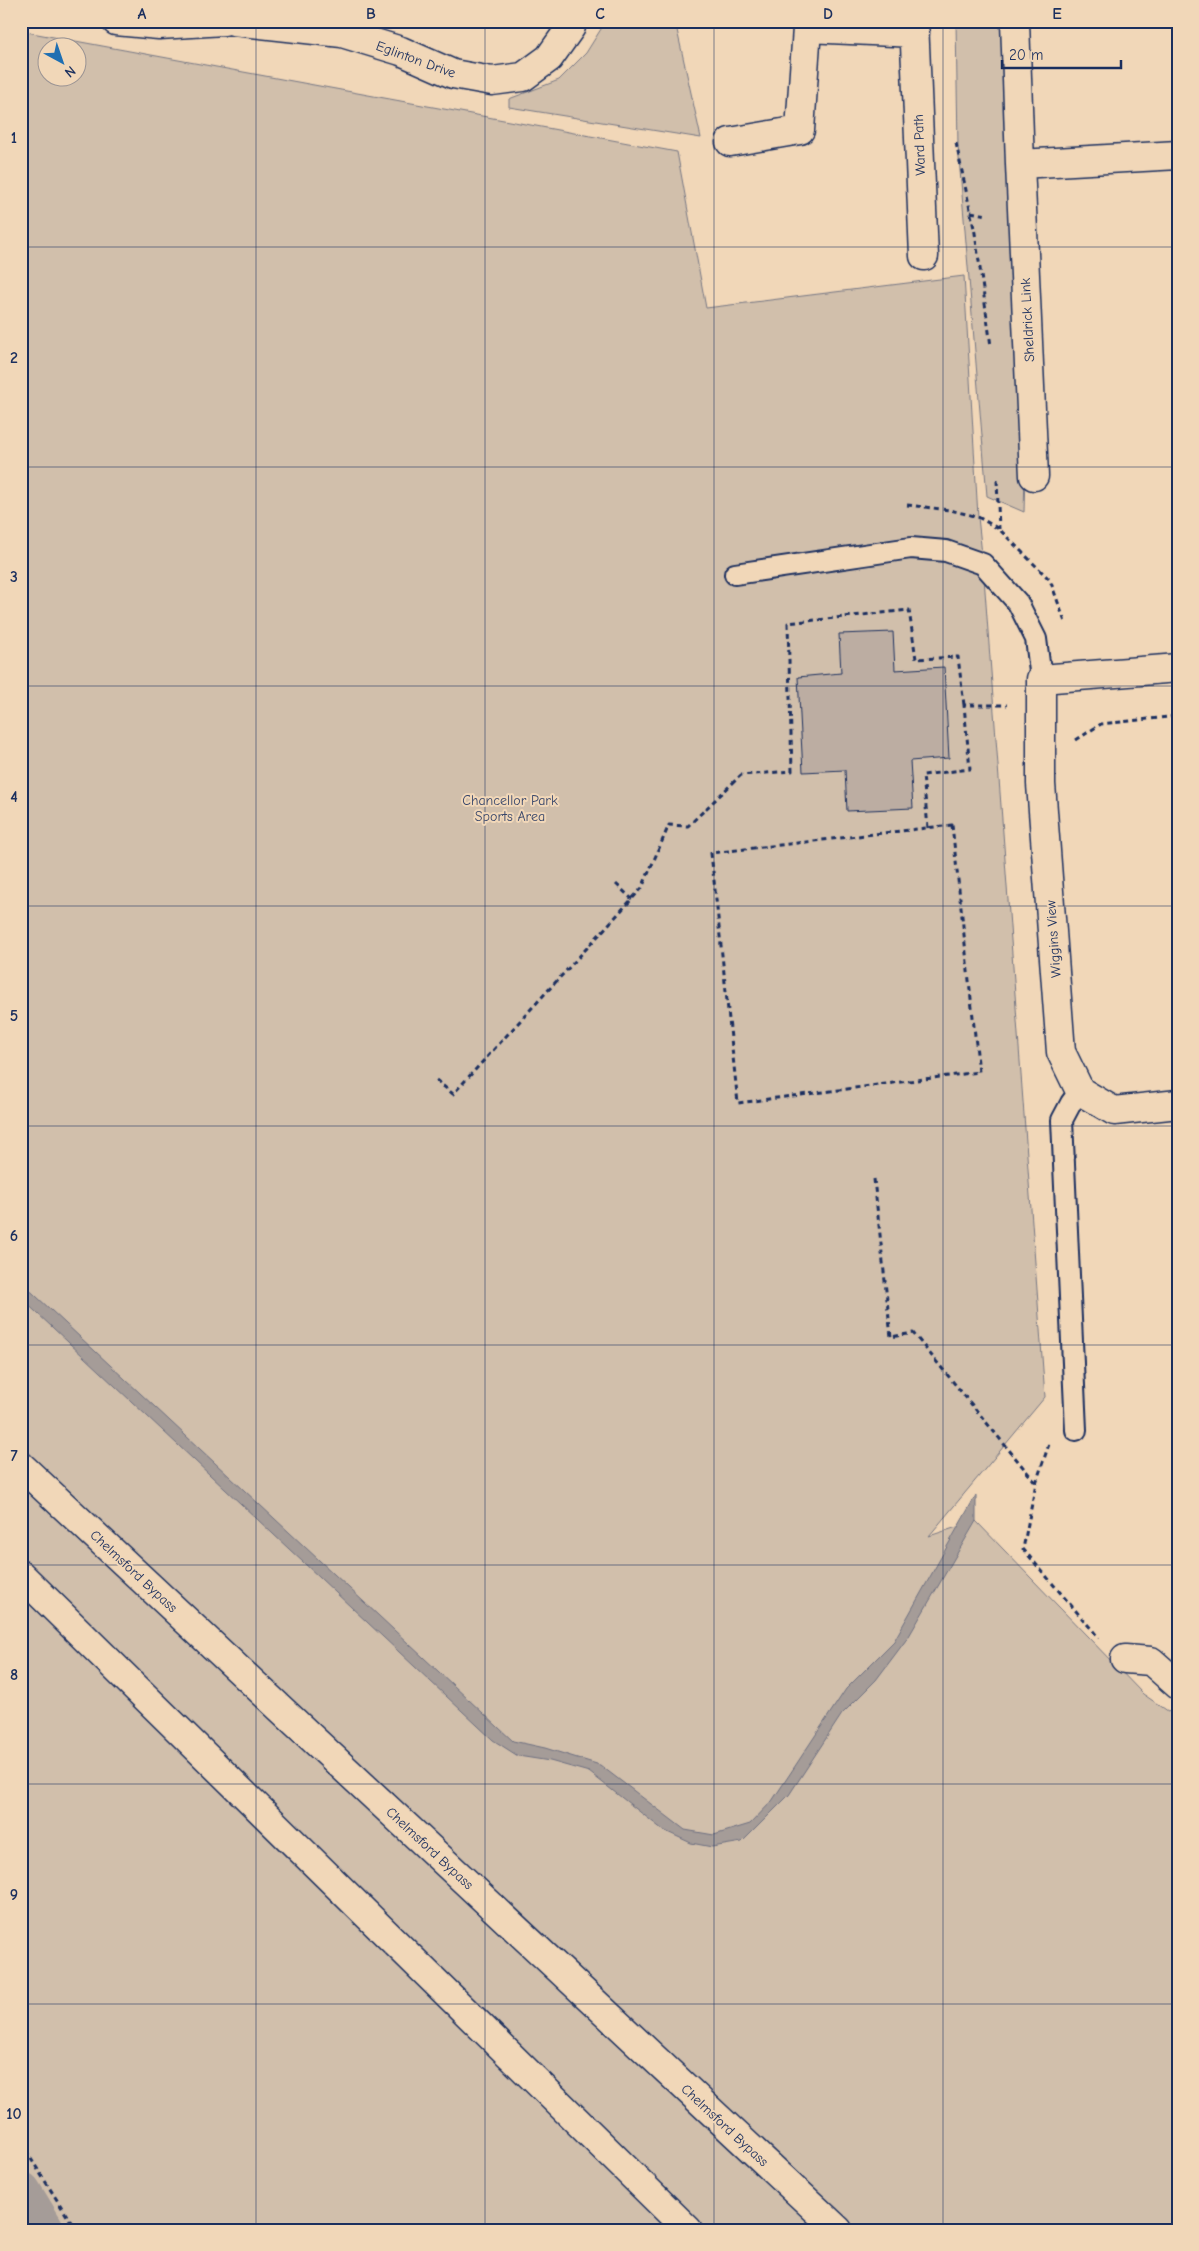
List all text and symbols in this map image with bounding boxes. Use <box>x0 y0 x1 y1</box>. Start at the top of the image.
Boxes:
text: A <box>138 5 147 23</box>
text: B <box>366 5 376 23</box>
text: C <box>595 5 605 23</box>
text: D <box>823 5 833 23</box>
text: E <box>1052 5 1062 23</box>
street label: Eglinton Drive <box>374 37 458 82</box>
north arrow <box>38 38 88 88</box>
scale bar <box>1002 38 1120 70</box>
text: 20 m <box>1009 46 1043 64</box>
text: N <box>61 62 79 81</box>
street label: Ward Path <box>910 114 929 176</box>
text: 1 <box>11 129 17 147</box>
street label: Sheldrick Link <box>1017 277 1038 363</box>
text: 2 <box>10 349 18 367</box>
text: 3 <box>10 568 18 586</box>
text: 4 <box>10 788 18 806</box>
park label: Chancellor Park Sports Area <box>462 792 558 825</box>
street label: Wiggins View <box>1042 899 1065 978</box>
text: 5 <box>10 1007 18 1025</box>
text: 6 <box>10 1227 18 1245</box>
text: 7 <box>10 1447 18 1465</box>
street label: Chelmsford Bypass <box>86 1527 181 1616</box>
text: 8 <box>10 1666 18 1684</box>
street label: Chelmsford Bypass <box>382 1804 477 1893</box>
text: 9 <box>10 1886 18 1904</box>
street label: Chelmsford Bypass <box>677 2081 772 2170</box>
text: 10 <box>6 2105 22 2123</box>

